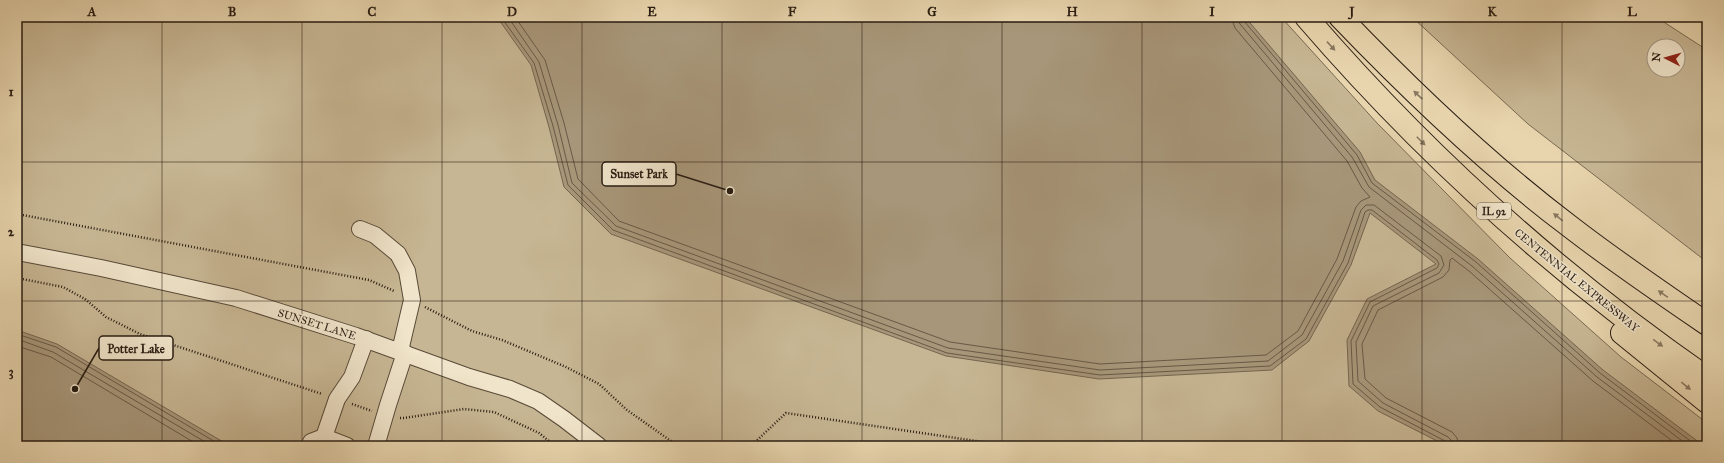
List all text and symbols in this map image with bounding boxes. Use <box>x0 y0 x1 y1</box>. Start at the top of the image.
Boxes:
text: A <box>87 4 97 20</box>
text: B <box>228 4 237 20</box>
text: C <box>368 4 377 20</box>
text: D <box>507 4 517 20</box>
text: E <box>647 4 657 20</box>
text: F <box>788 4 797 20</box>
text: G <box>927 4 937 20</box>
text: H <box>1066 4 1078 20</box>
text: I <box>1209 4 1215 20</box>
text: J <box>1347 4 1355 20</box>
text: K <box>1487 4 1497 20</box>
text: L <box>1627 4 1637 20</box>
north arrow <box>1646 38 1686 78</box>
one-way arrow <box>1327 41 1336 51</box>
text: N <box>1650 51 1664 62</box>
text: 1 <box>8 84 14 100</box>
one-way arrow <box>1412 91 1423 100</box>
one-way arrow <box>1416 136 1425 146</box>
callout: Sunset Park <box>602 162 676 186</box>
text: Sunset Park <box>610 167 668 181</box>
road number: IL 92 <box>1477 203 1511 219</box>
one-way arrow <box>1553 213 1564 222</box>
text: 2 <box>8 224 15 240</box>
street label: CENTENNIAL EXPRESSWAY <box>1512 226 1642 335</box>
one-way arrow <box>1658 290 1669 298</box>
street label: SUNSET LANE <box>276 306 358 343</box>
callout: Potter Lake <box>99 336 173 360</box>
one-way arrow <box>1652 339 1663 347</box>
text: Potter Lake <box>107 342 165 356</box>
text: 3 <box>8 364 14 380</box>
one-way arrow <box>1681 382 1692 391</box>

